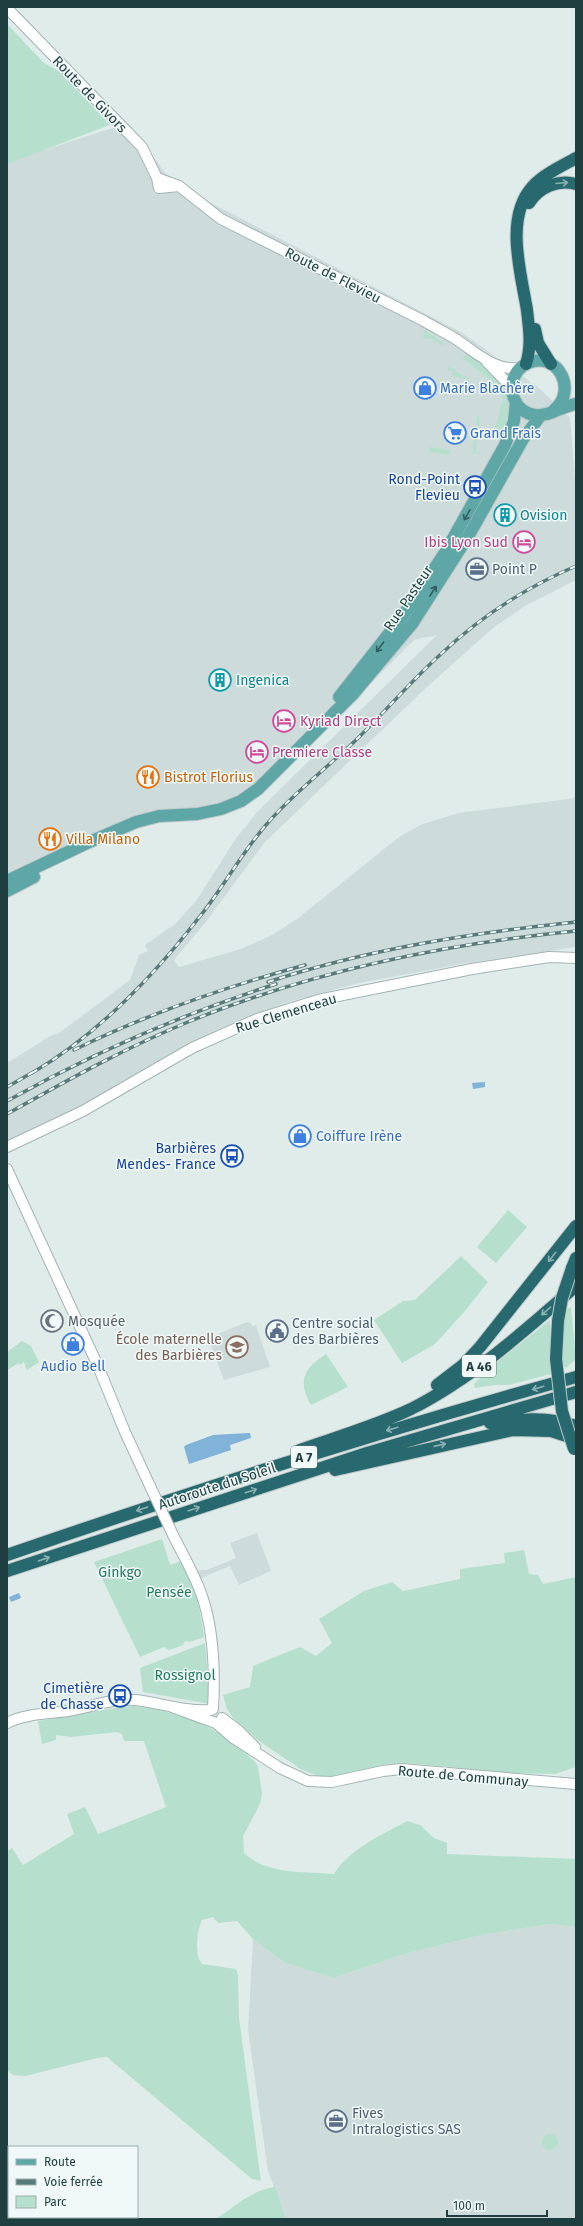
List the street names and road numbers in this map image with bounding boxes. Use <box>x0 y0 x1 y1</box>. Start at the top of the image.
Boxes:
street label: Route de Givors <box>49 52 131 137</box>
street label: Route de Flevieu <box>282 244 384 307</box>
street label: Rue Pasteur <box>380 562 437 634</box>
street label: Rue Clemenceau <box>234 990 339 1037</box>
road number: A 46 <box>462 1355 496 1377</box>
road number: A 7 <box>291 1446 317 1468</box>
street label: Autoroute du Soleil <box>156 1459 278 1513</box>
street label: Route de Communay <box>397 1762 529 1791</box>

